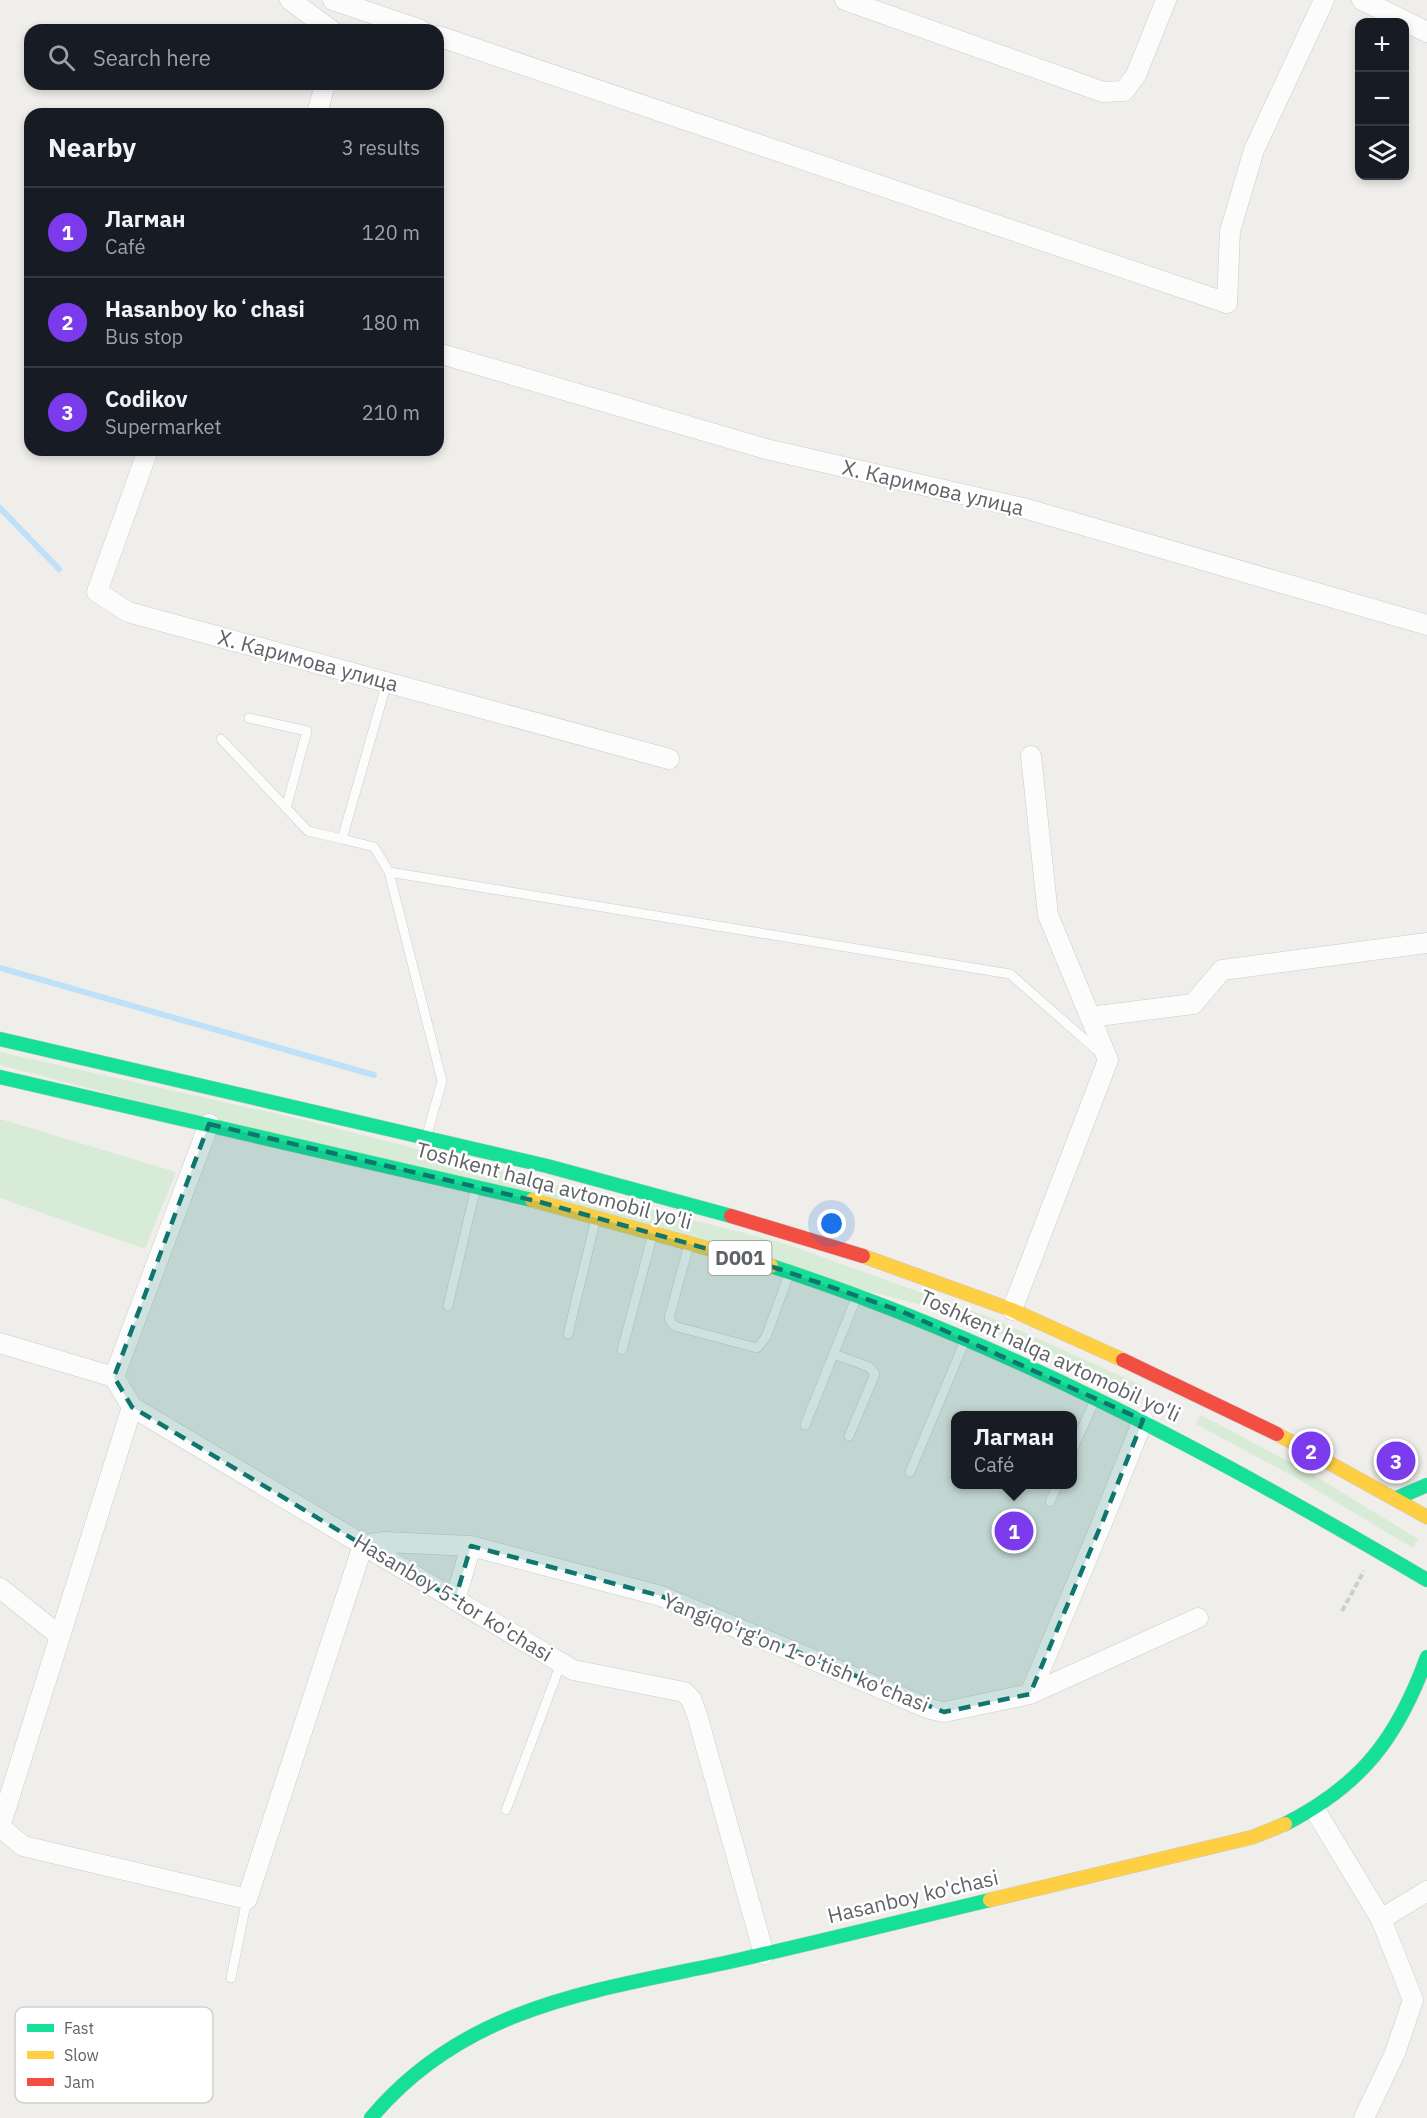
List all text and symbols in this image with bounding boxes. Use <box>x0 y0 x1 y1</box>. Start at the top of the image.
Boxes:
map controls <box>1355 18 1409 180</box>
button: + <box>1355 18 1409 72</box>
search box <box>24 24 444 90</box>
icon: search <box>45 41 78 74</box>
text: Search here <box>93 43 211 72</box>
button: − <box>1355 72 1409 126</box>
button: layers <box>1355 126 1409 180</box>
text: Nearby <box>48 130 136 164</box>
text: 3 results <box>342 134 420 161</box>
text: Лагман <box>105 204 186 233</box>
text: 1 <box>62 219 74 246</box>
text: 120 m <box>362 219 420 246</box>
text: Café <box>105 233 145 260</box>
text: Hasanboy koʻchasi <box>105 294 305 323</box>
text: 2 <box>62 309 74 336</box>
text: 180 m <box>362 309 420 336</box>
text: Bus stop <box>105 323 183 350</box>
text: Codikov <box>105 384 188 413</box>
text: 3 <box>62 399 74 426</box>
text: 210 m <box>362 399 420 426</box>
text: Supermarket <box>105 413 222 440</box>
street label: Х. Каримова улица <box>840 453 1027 522</box>
street label: Х. Каримова улица <box>215 622 402 698</box>
street label: Toshkent halqa avtomobil yo'li <box>413 1135 695 1235</box>
your location <box>817 1209 846 1238</box>
road number: D001 <box>708 1241 771 1275</box>
street label: Toshkent halqa avtomobil yo'li <box>915 1282 1185 1428</box>
popup <box>951 1411 1077 1489</box>
text: Лагман <box>974 1422 1054 1451</box>
pin: 2 <box>1292 1428 1330 1474</box>
pin: 3 <box>1376 1438 1416 1484</box>
text: Café <box>974 1451 1014 1478</box>
pin: 1 <box>994 1508 1034 1553</box>
street label: Hasanboy 5-tor ko'chasi <box>349 1527 558 1668</box>
street label: Yangiqo'rg'on 1-o'tish ko'chasi <box>659 1586 933 1718</box>
street label: Hasanboy ko'chasi <box>825 1863 1001 1929</box>
legend <box>15 2007 213 2103</box>
text: Fast <box>64 2018 94 2038</box>
text: Slow <box>64 2045 99 2065</box>
text: Jam <box>64 2072 95 2092</box>

